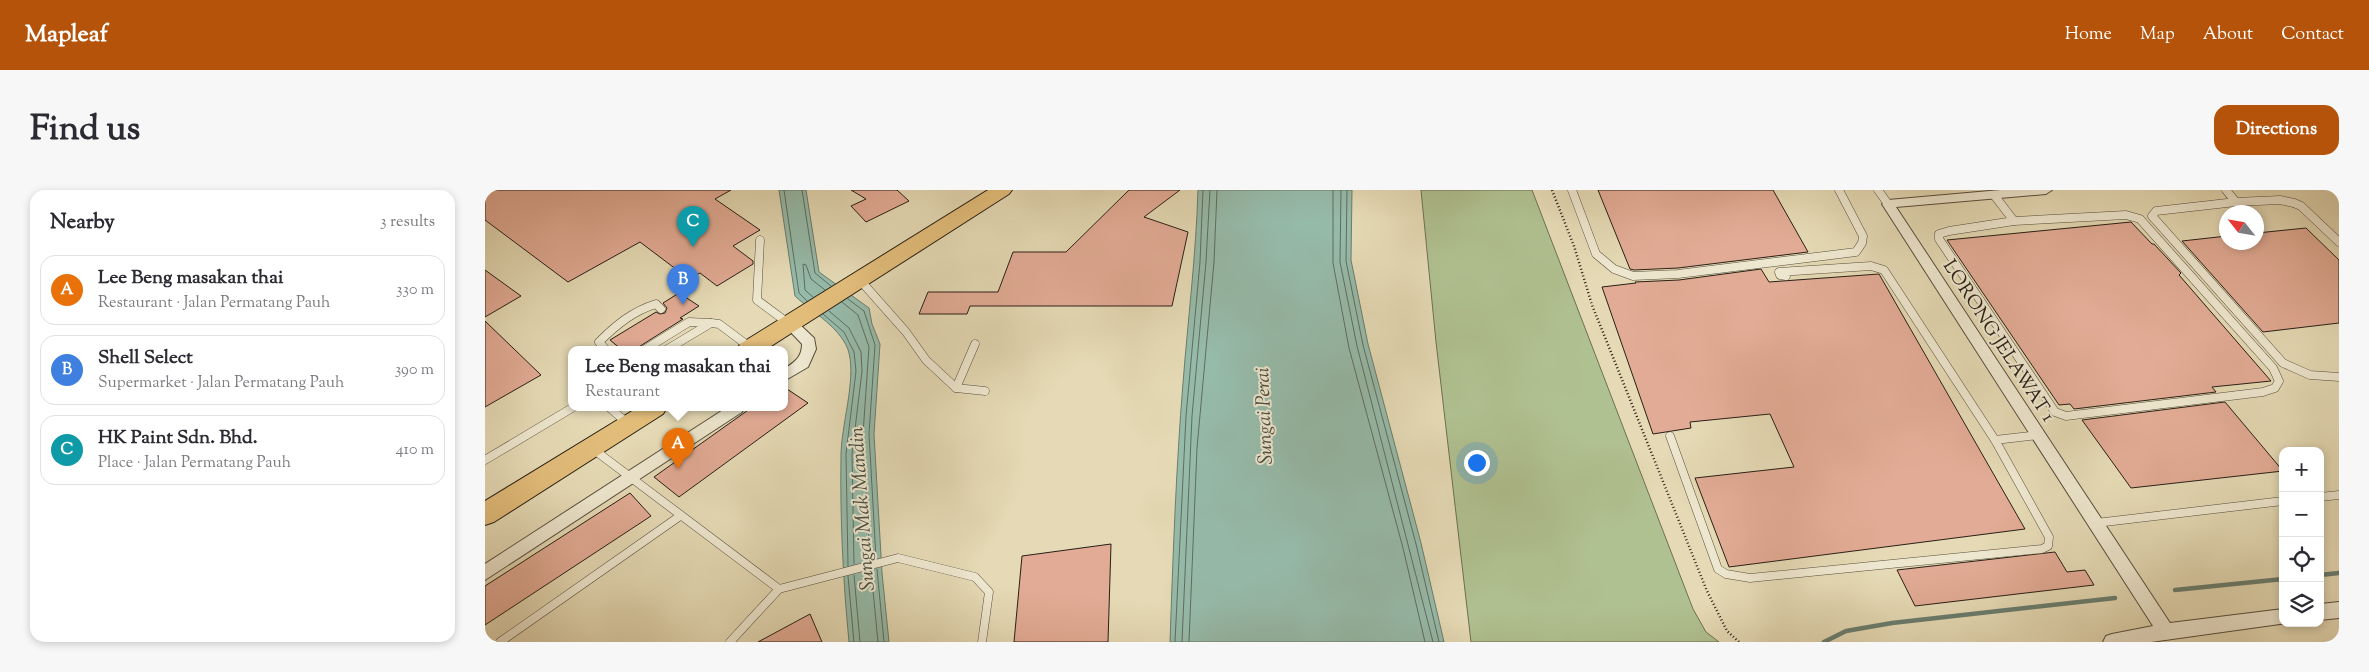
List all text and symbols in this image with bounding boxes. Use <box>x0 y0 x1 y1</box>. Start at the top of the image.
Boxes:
text: Mapleaf <box>25 18 108 52</box>
text: Home <box>2065 22 2112 48</box>
text: Map <box>2140 22 2175 48</box>
text: About <box>2203 22 2253 48</box>
text: Contact <box>2281 22 2344 48</box>
text: Find us <box>30 105 140 156</box>
button: Directions <box>2214 105 2339 155</box>
north arrow <box>2219 205 2264 250</box>
pin: C <box>677 206 709 247</box>
text: Nearby <box>50 208 115 238</box>
text: 3 results <box>380 211 435 234</box>
street label: LORONG JELAWAT 1 <box>1935 255 2061 428</box>
pin: B <box>667 264 699 305</box>
text: Lee Beng masakan thai <box>98 265 283 292</box>
text: A <box>61 279 74 302</box>
text: 330 m <box>396 279 434 302</box>
text: Restaurant · Jalan Permatang Pauh <box>98 292 330 315</box>
text: Shell Select <box>98 345 193 372</box>
popup <box>568 346 788 411</box>
text: Lee Beng masakan thai <box>585 354 771 381</box>
text: B <box>62 359 72 382</box>
text: 390 m <box>395 359 434 382</box>
water label: Sungai Perai <box>1249 367 1282 465</box>
text: Supermarket · Jalan Permatang Pauh <box>98 372 344 395</box>
text: Restaurant <box>585 381 660 404</box>
text: HK Paint Sdn. Bhd. <box>98 425 258 452</box>
water label: Sungai Mak Mandin <box>843 425 884 592</box>
pin: A <box>662 428 694 469</box>
text: C <box>61 439 73 462</box>
text: 410 m <box>396 439 434 462</box>
map controls <box>2279 447 2324 627</box>
button: + <box>2279 447 2324 492</box>
your location <box>1464 450 1490 476</box>
text: Place · Jalan Permatang Pauh <box>98 452 291 475</box>
button: − <box>2279 492 2324 537</box>
button: locate <box>2279 537 2324 582</box>
button: layers <box>2279 582 2324 627</box>

